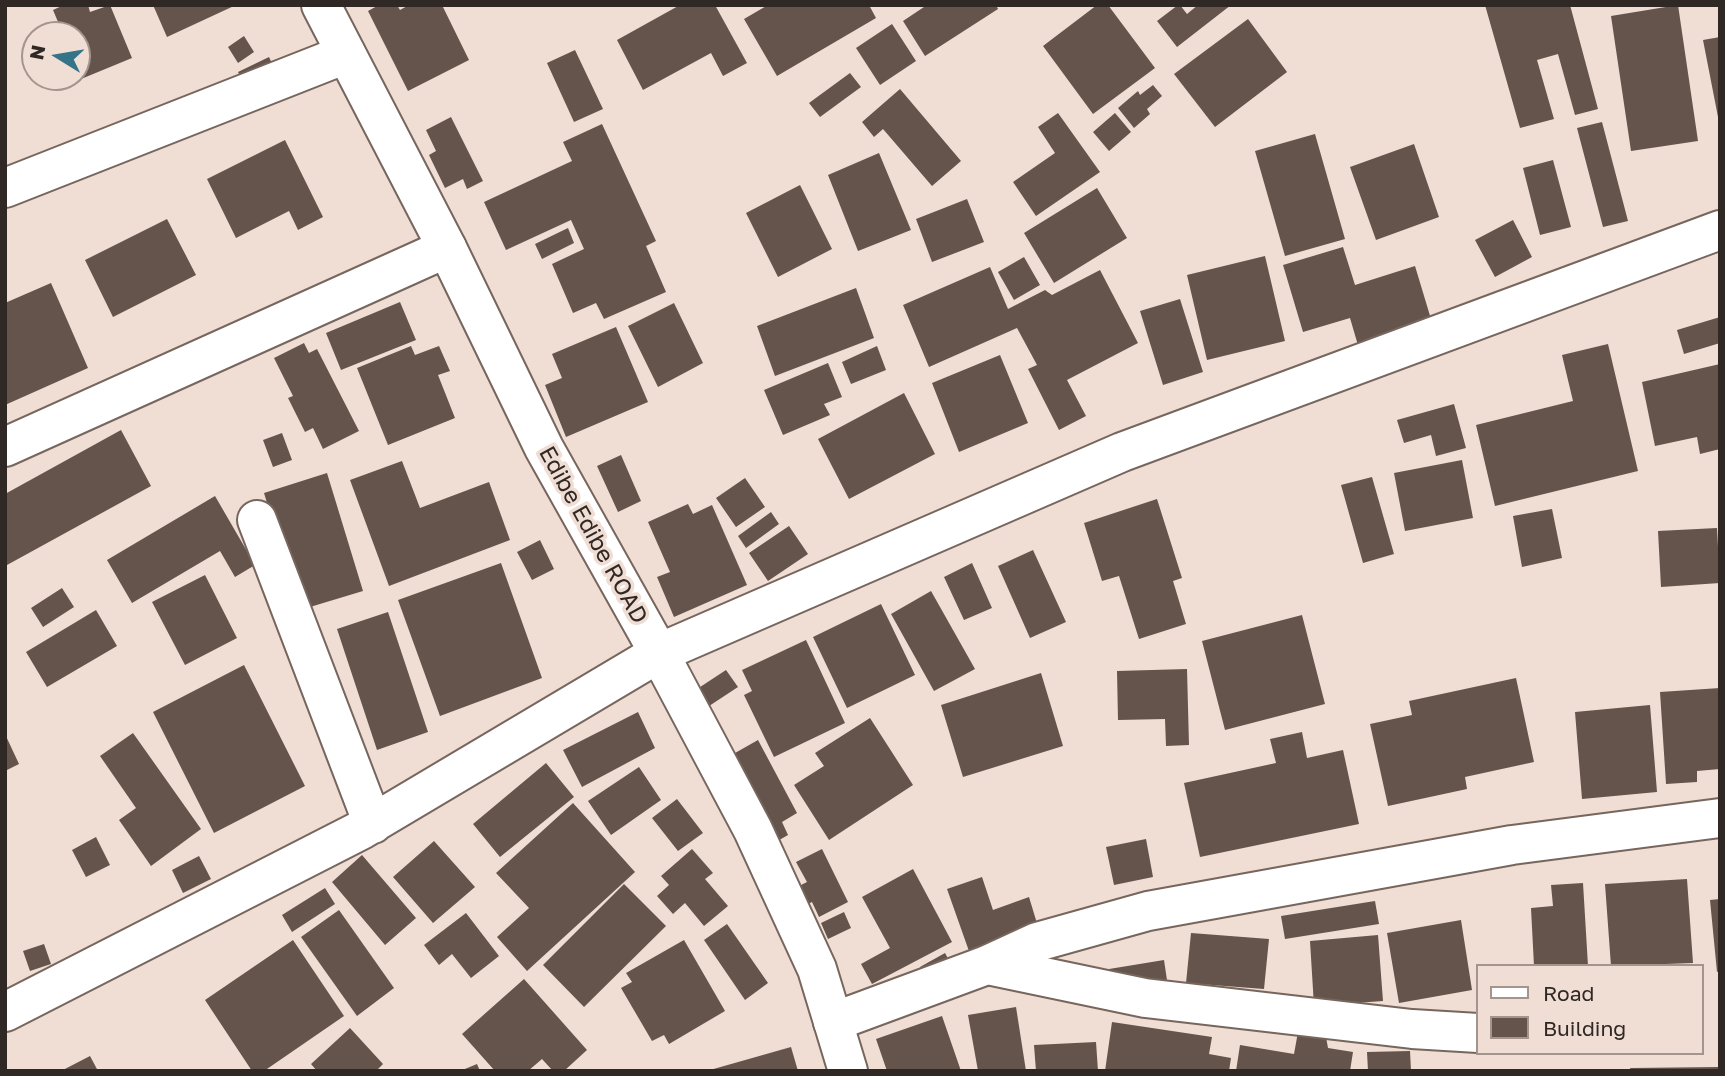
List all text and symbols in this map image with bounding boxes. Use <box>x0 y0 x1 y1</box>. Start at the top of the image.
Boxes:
north arrow <box>21 21 91 91</box>
text: N <box>24 43 50 62</box>
street label: Edibe Edibe ROAD <box>533 442 653 628</box>
legend <box>1476 964 1704 1055</box>
text: Road <box>1543 980 1594 1006</box>
text: Building <box>1543 1015 1626 1041</box>

